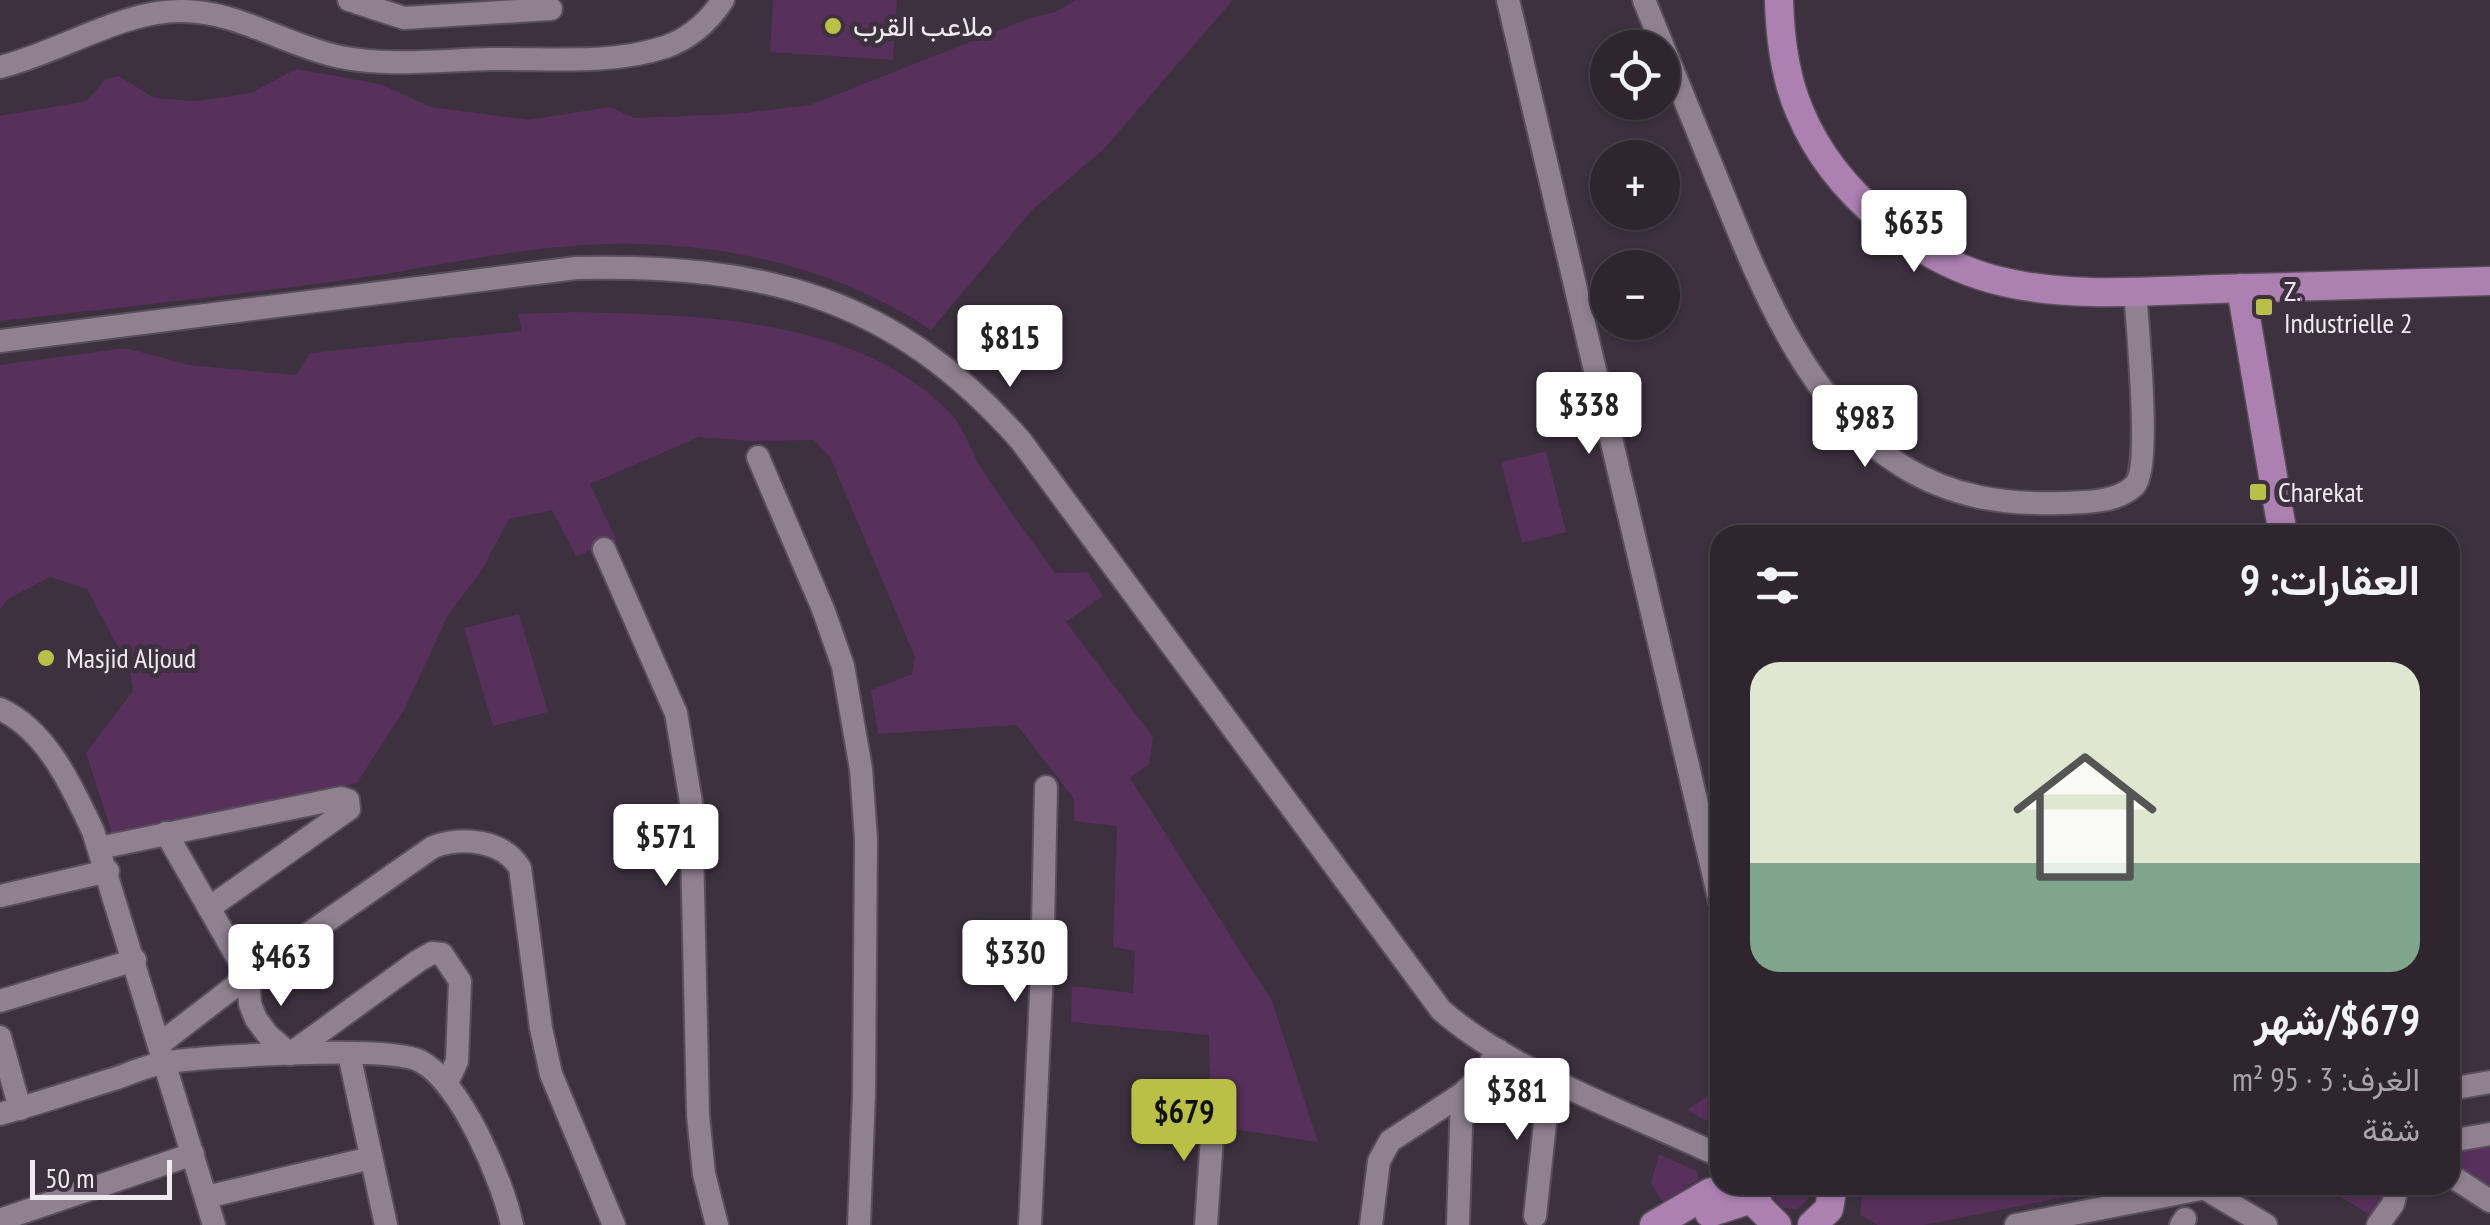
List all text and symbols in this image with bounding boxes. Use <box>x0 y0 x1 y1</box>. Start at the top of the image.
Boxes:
place label: ملاعب القرب <box>853 7 993 44</box>
marker: ملاعب القرب <box>822 15 844 37</box>
map controls <box>1590 30 1680 340</box>
button: locate <box>1590 30 1680 120</box>
button: + <box>1590 140 1680 230</box>
pin: $635 <box>1855 190 1973 275</box>
text: $635 <box>1883 201 1945 243</box>
button: − <box>1590 250 1680 340</box>
place label: Z. Industrielle 2 <box>2284 272 2413 341</box>
marker: Z. Industrielle 2 <box>2253 296 2275 318</box>
pin: $815 <box>951 305 1069 390</box>
text: $815 <box>979 316 1041 358</box>
pin: $338 <box>1530 372 1648 457</box>
text: $338 <box>1558 383 1620 425</box>
pin: $983 <box>1806 385 1924 470</box>
text: $983 <box>1834 396 1896 438</box>
place label: Charekat <box>2278 473 2364 510</box>
marker: Charekat <box>2247 481 2269 503</box>
text: العقارات: 9 <box>2240 552 2420 607</box>
icon: filters <box>1750 558 1805 613</box>
place label: Masjid Aljoud <box>66 639 196 676</box>
marker: Masjid Aljoud <box>35 647 57 669</box>
icon: home <box>1995 727 2175 907</box>
pin: $571 <box>607 804 725 889</box>
text: $571 <box>635 815 697 857</box>
pin: $330 <box>956 920 1074 1005</box>
pin: $463 <box>222 924 340 1009</box>
text: $330 <box>984 931 1046 973</box>
text: $463 <box>250 935 312 977</box>
text: $679/شهر <box>2254 992 2420 1047</box>
pin: $381 <box>1458 1058 1576 1143</box>
text: الغرف: 3 · 95 m² <box>2232 1058 2420 1100</box>
text: $381 <box>1486 1069 1548 1111</box>
pin: $679 <box>1125 1079 1243 1164</box>
text: $679 <box>1153 1090 1215 1132</box>
text: شقة <box>2362 1108 2420 1150</box>
scale bar <box>30 1155 172 1200</box>
text: 50 m <box>45 1159 94 1196</box>

